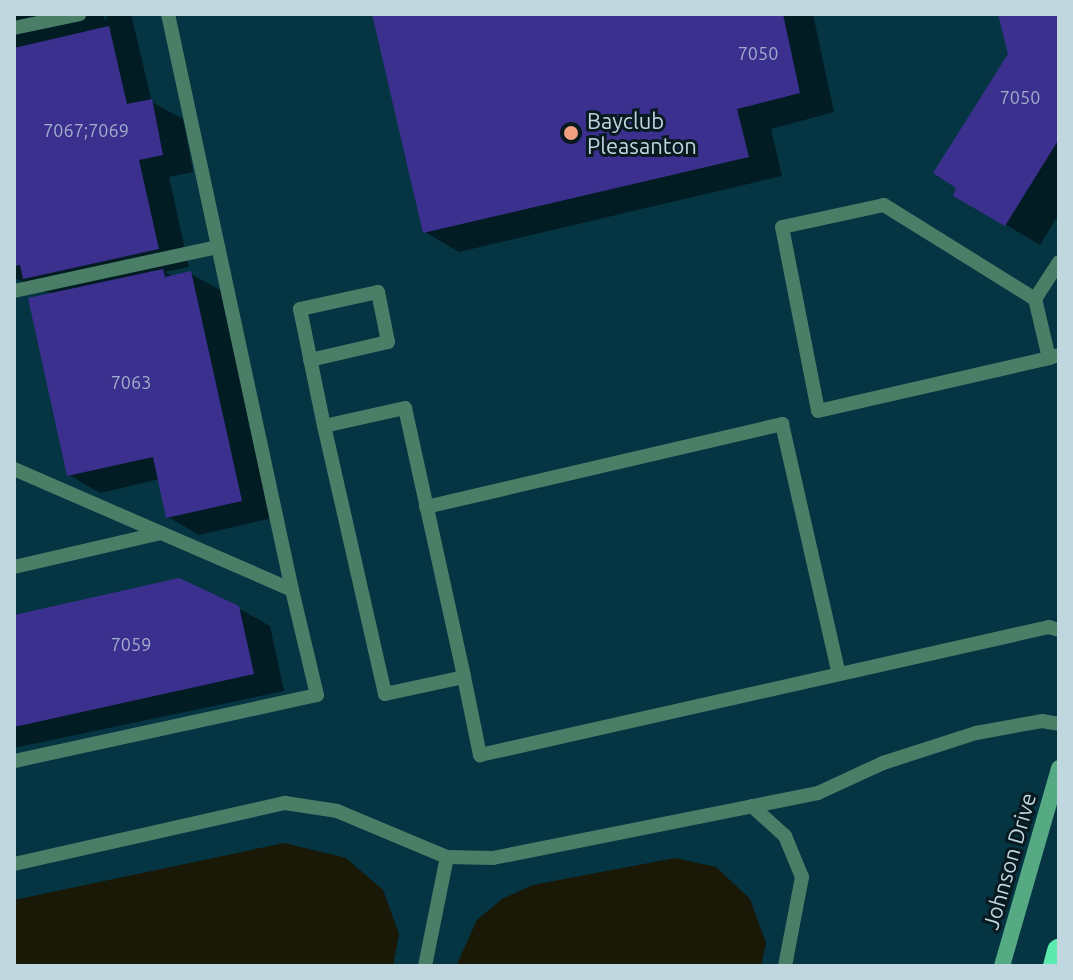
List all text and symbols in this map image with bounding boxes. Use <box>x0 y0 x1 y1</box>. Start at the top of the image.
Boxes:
house number: 7050 <box>738 42 778 64</box>
house number: 7050 <box>1000 86 1040 108</box>
place label: Bayclub Pleasanton <box>587 107 697 158</box>
house number: 7067;7069 <box>43 119 129 141</box>
marker: Bayclub Pleasanton <box>562 124 580 142</box>
house number: 7063 <box>111 371 151 393</box>
house number: 7059 <box>111 633 151 655</box>
street label: Johnson Drive <box>977 790 1041 932</box>

